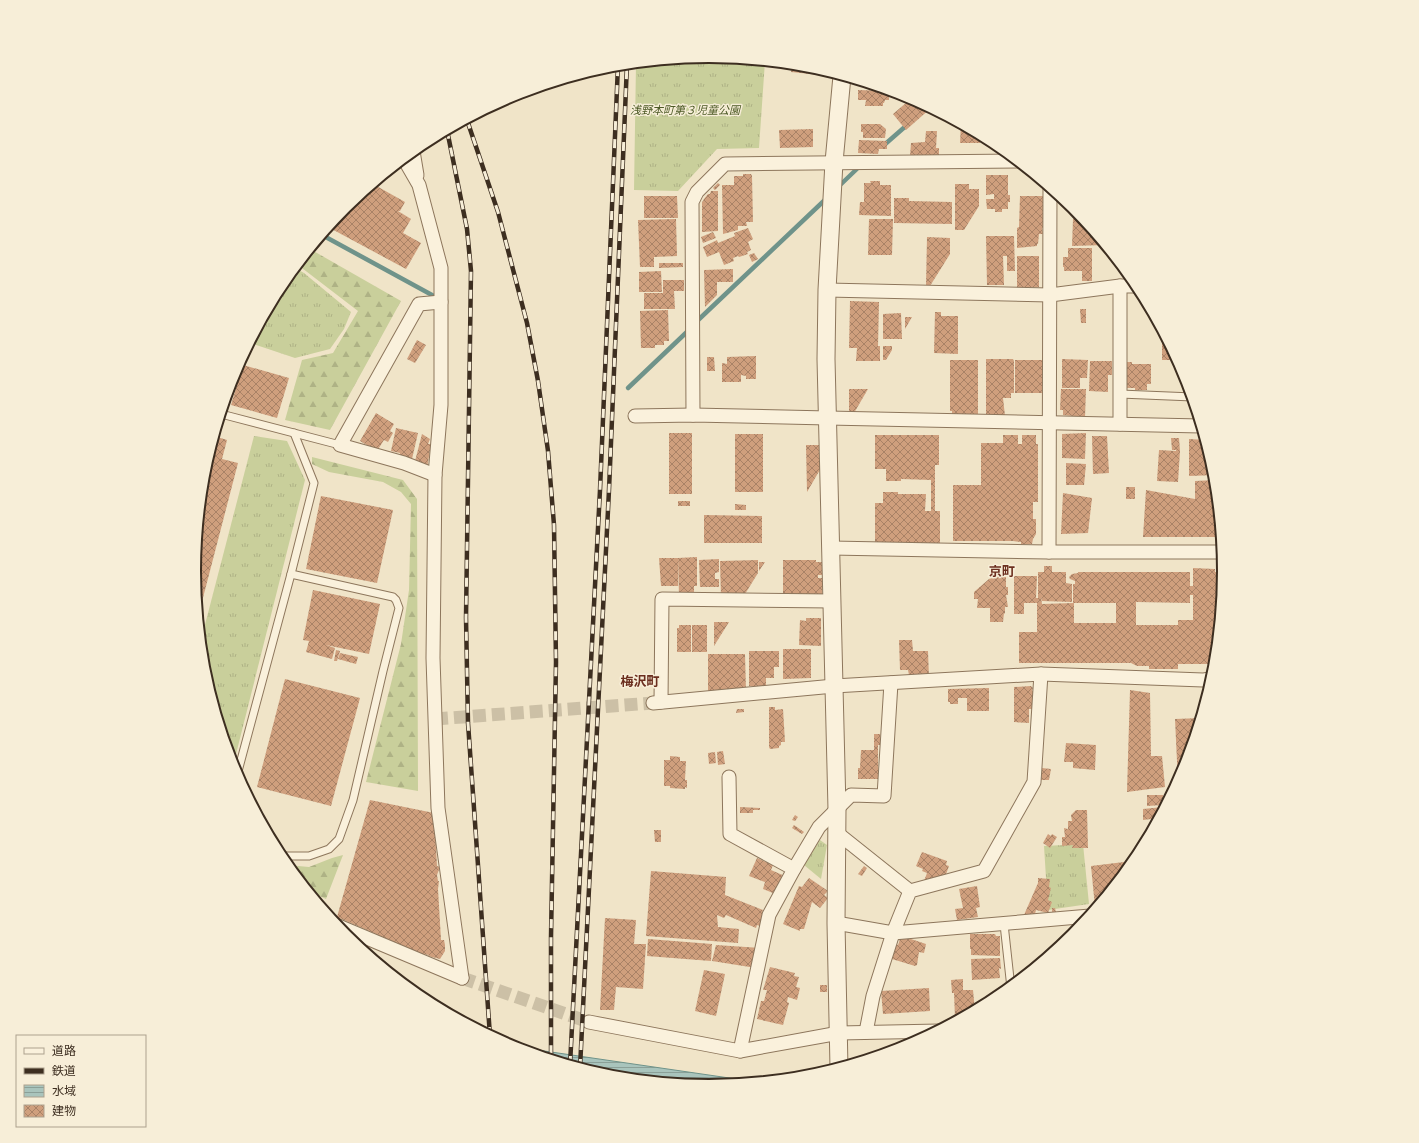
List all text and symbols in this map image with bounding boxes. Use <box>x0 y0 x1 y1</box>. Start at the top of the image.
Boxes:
park label: 浅野本町第３児童公園 <box>630 101 742 117</box>
district label: 京町 <box>989 561 1015 580</box>
district label: 梅沢町 <box>620 671 660 690</box>
legend <box>16 1035 146 1127</box>
text: 道路 <box>52 1041 76 1059</box>
text: 鉄道 <box>52 1061 76 1079</box>
text: 水域 <box>52 1081 76 1099</box>
text: 建物 <box>52 1101 76 1119</box>

